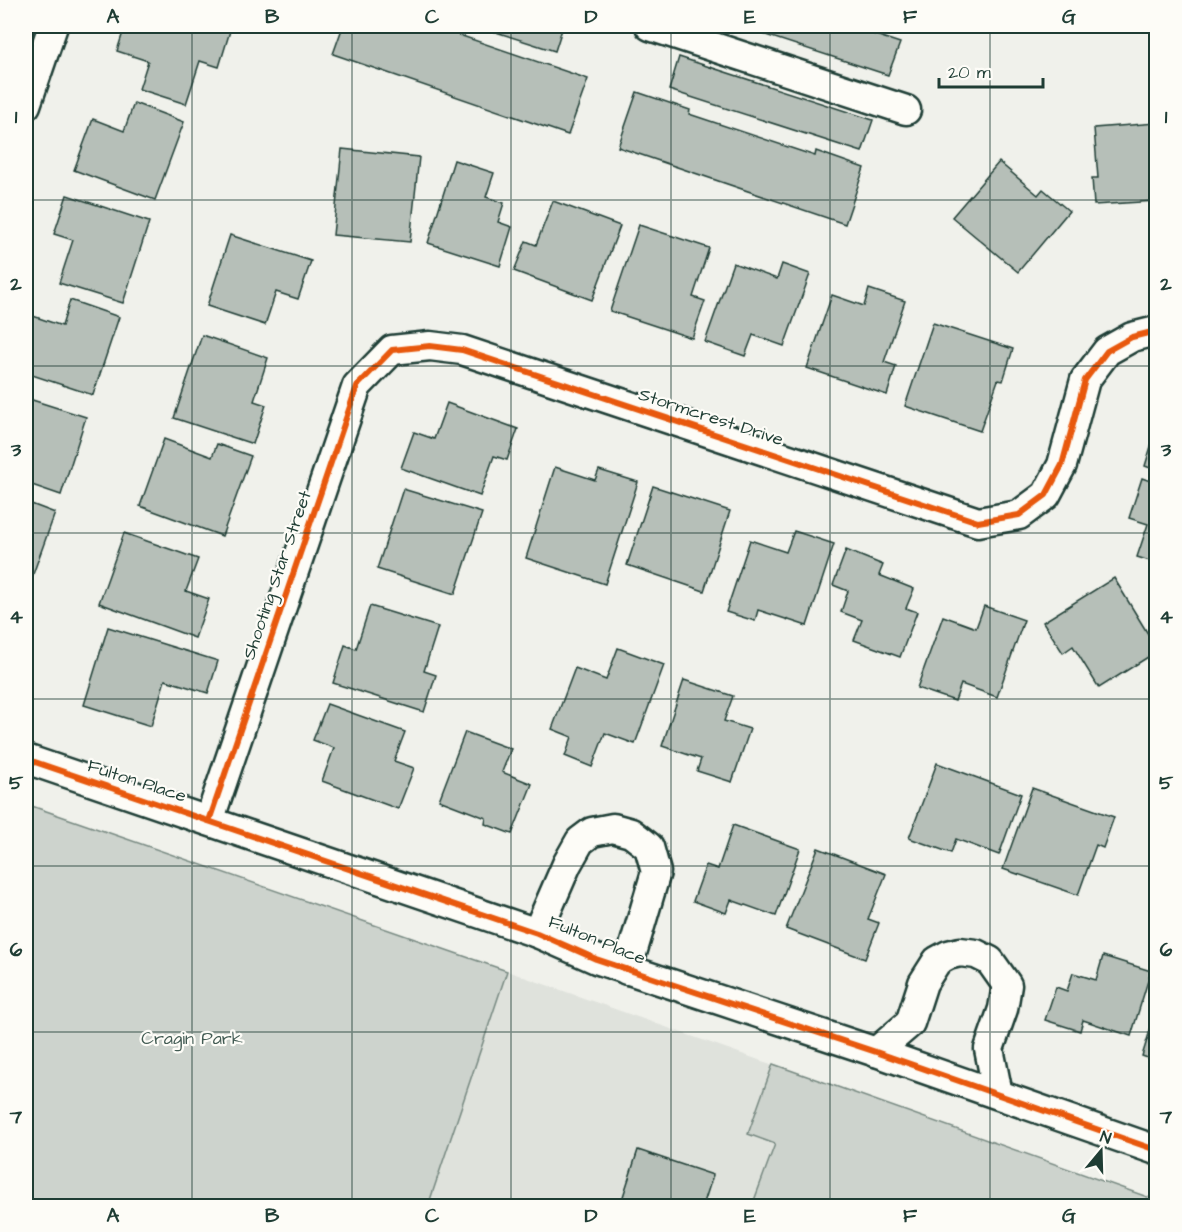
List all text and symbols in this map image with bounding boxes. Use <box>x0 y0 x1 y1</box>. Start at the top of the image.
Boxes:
text: A <box>107 3 120 31</box>
text: B <box>265 3 280 31</box>
text: C <box>425 3 440 31</box>
text: D <box>585 3 598 31</box>
text: E <box>744 3 756 31</box>
text: F <box>903 3 918 31</box>
text: G <box>1062 3 1076 31</box>
scale bar <box>939 51 1042 89</box>
text: 20 m <box>948 60 991 85</box>
text: 1 <box>15 103 18 131</box>
text: 1 <box>1165 103 1168 131</box>
text: 2 <box>9 270 22 298</box>
text: 2 <box>1159 270 1172 298</box>
street label: Stormcrest Drive <box>635 382 787 452</box>
text: 3 <box>10 436 22 464</box>
text: 3 <box>1160 436 1172 464</box>
street label: Shooting Star Street <box>236 487 319 663</box>
text: 4 <box>9 603 23 631</box>
text: 4 <box>1159 603 1173 631</box>
street label: Fulton Place <box>84 753 190 809</box>
text: 5 <box>9 769 24 797</box>
text: 5 <box>1159 769 1174 797</box>
street label: Fulton Place <box>545 909 650 971</box>
text: 6 <box>10 936 23 964</box>
text: 6 <box>1160 936 1173 964</box>
park label: Cragin Park <box>141 1026 243 1052</box>
text: 7 <box>9 1103 23 1131</box>
text: 7 <box>1159 1103 1173 1131</box>
north arrow <box>1071 1121 1131 1181</box>
text: N <box>1097 1126 1114 1150</box>
text: A <box>107 1202 120 1230</box>
text: B <box>265 1202 280 1230</box>
text: C <box>425 1202 440 1230</box>
text: D <box>585 1202 598 1230</box>
text: E <box>744 1202 756 1230</box>
text: F <box>903 1202 918 1230</box>
text: G <box>1062 1202 1076 1230</box>

